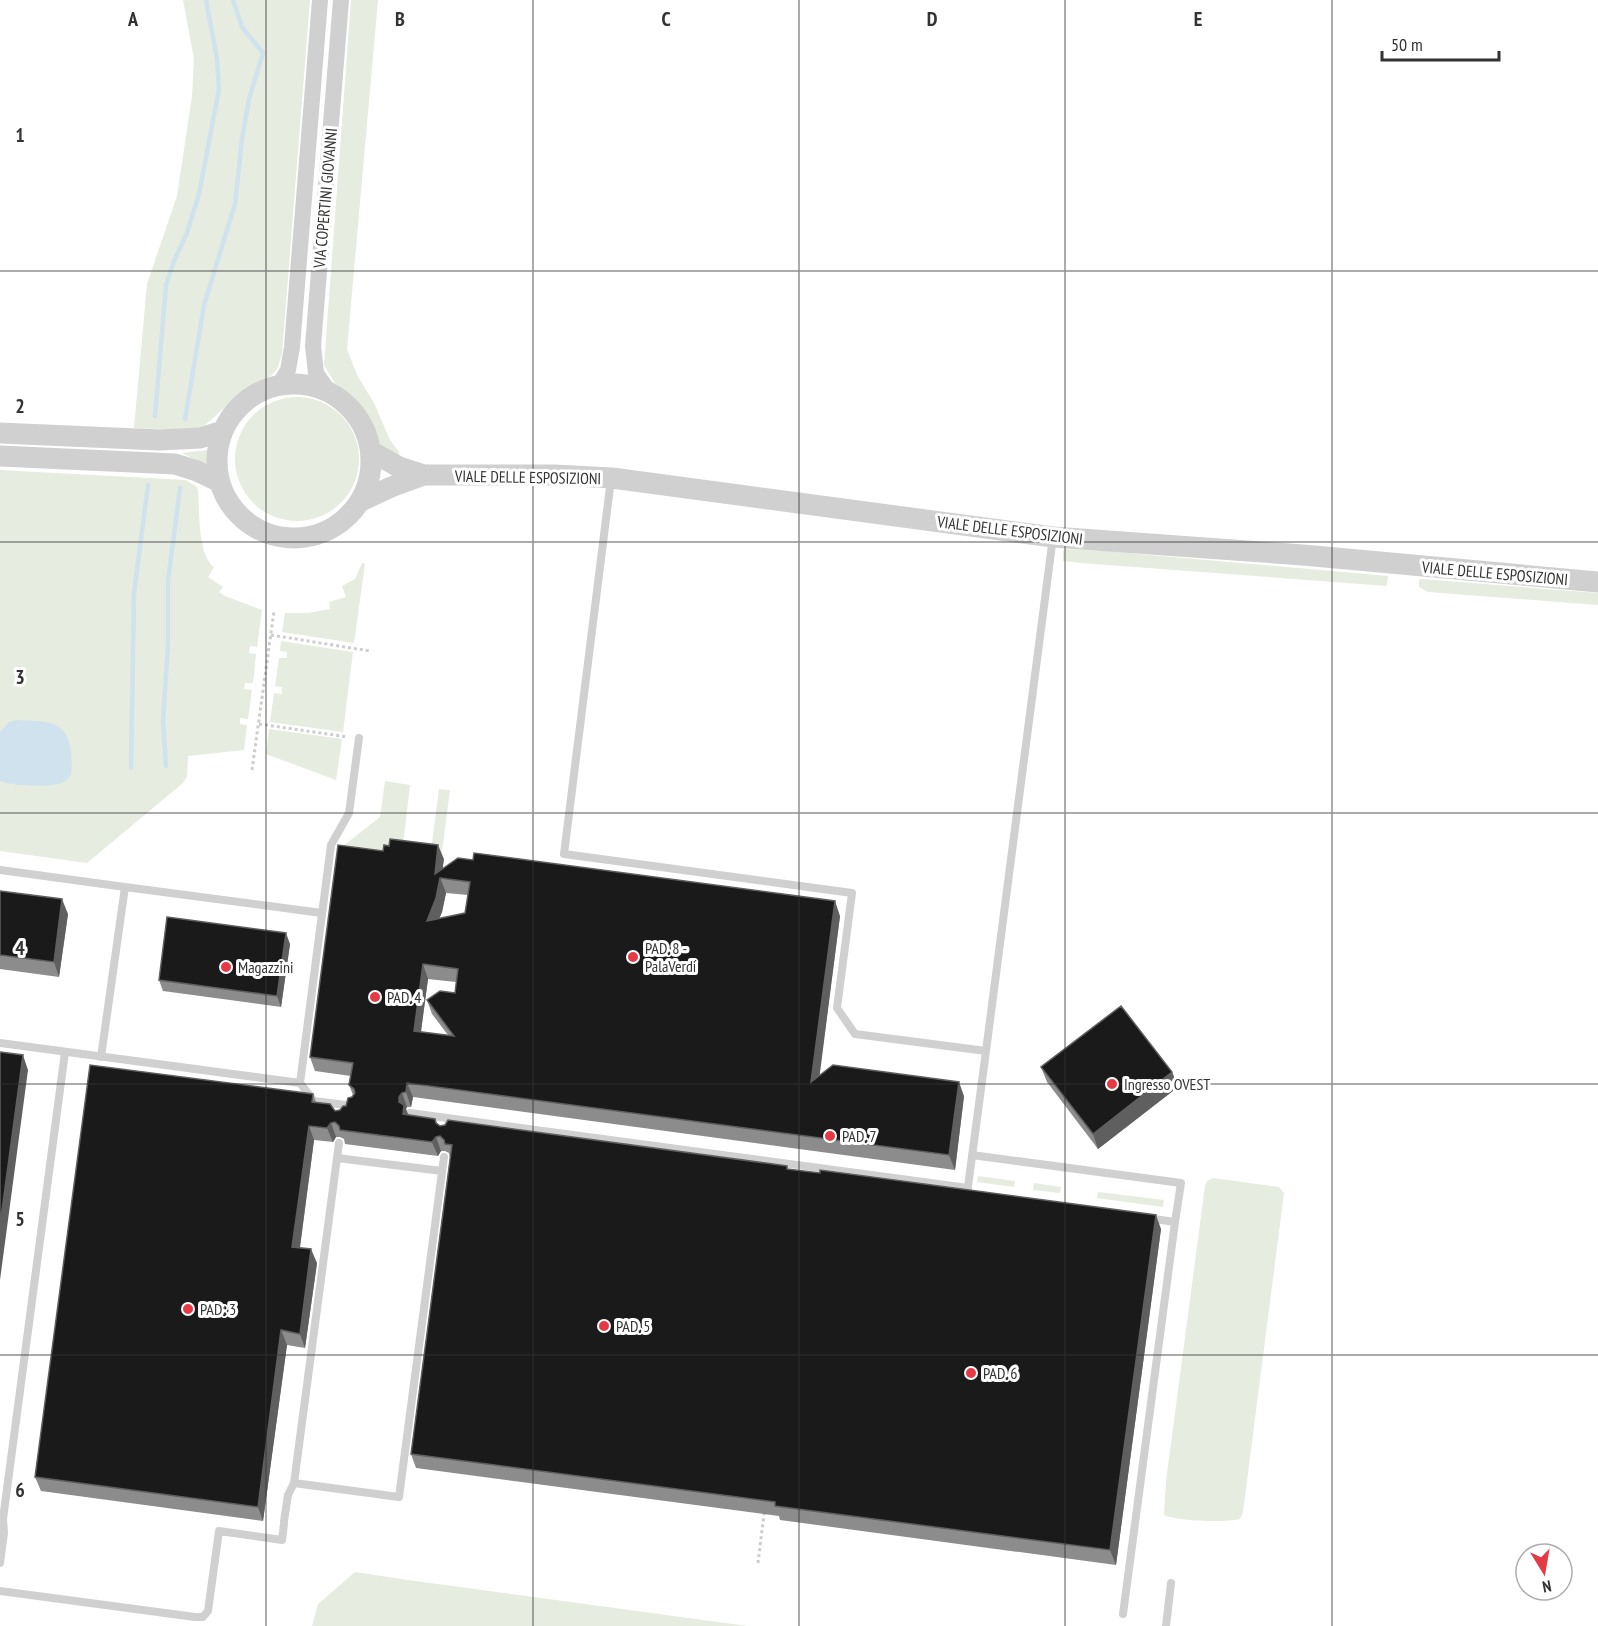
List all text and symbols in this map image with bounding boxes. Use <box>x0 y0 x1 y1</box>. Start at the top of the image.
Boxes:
text: A <box>127 6 139 32</box>
text: B <box>395 6 405 32</box>
text: C <box>661 6 671 32</box>
text: D <box>927 6 938 32</box>
text: E <box>1194 6 1202 32</box>
scale bar <box>1382 24 1499 62</box>
text: 50 m <box>1391 33 1423 56</box>
text: 1 <box>15 122 25 148</box>
street label: VIA COPERTINI GIOVANNI <box>309 127 341 270</box>
text: 2 <box>15 393 25 419</box>
street label: VIALE DELLE ESPOSIZIONI <box>454 466 601 488</box>
street label: VIALE DELLE ESPOSIZIONI <box>935 511 1084 549</box>
street label: VIALE DELLE ESPOSIZIONI <box>1420 557 1569 589</box>
text: 3 <box>15 664 25 690</box>
text: 4 <box>15 935 25 961</box>
place label: PAD. 8 - PalaVerdi <box>645 938 696 976</box>
marker: PAD. 8 - PalaVerdi <box>626 950 640 964</box>
place label: Magazzini <box>238 957 293 977</box>
marker: Magazzini <box>219 960 233 974</box>
place label: PAD. 4 <box>387 987 421 1007</box>
marker: PAD. 4 <box>368 990 382 1004</box>
place label: Ingresso OVEST <box>1124 1074 1210 1094</box>
marker: Ingresso OVEST <box>1105 1077 1119 1091</box>
place label: PAD. 7 <box>842 1126 876 1146</box>
marker: PAD. 7 <box>823 1129 837 1143</box>
text: 5 <box>15 1206 25 1232</box>
place label: PAD: 3 <box>200 1299 236 1319</box>
marker: PAD: 3 <box>181 1302 195 1316</box>
place label: PAD. 5 <box>616 1316 650 1336</box>
marker: PAD. 5 <box>597 1319 611 1333</box>
place label: PAD. 6 <box>983 1363 1017 1383</box>
marker: PAD. 6 <box>964 1366 978 1380</box>
text: 6 <box>15 1477 25 1503</box>
north arrow <box>1514 1542 1574 1602</box>
text: N <box>1541 1576 1553 1597</box>

